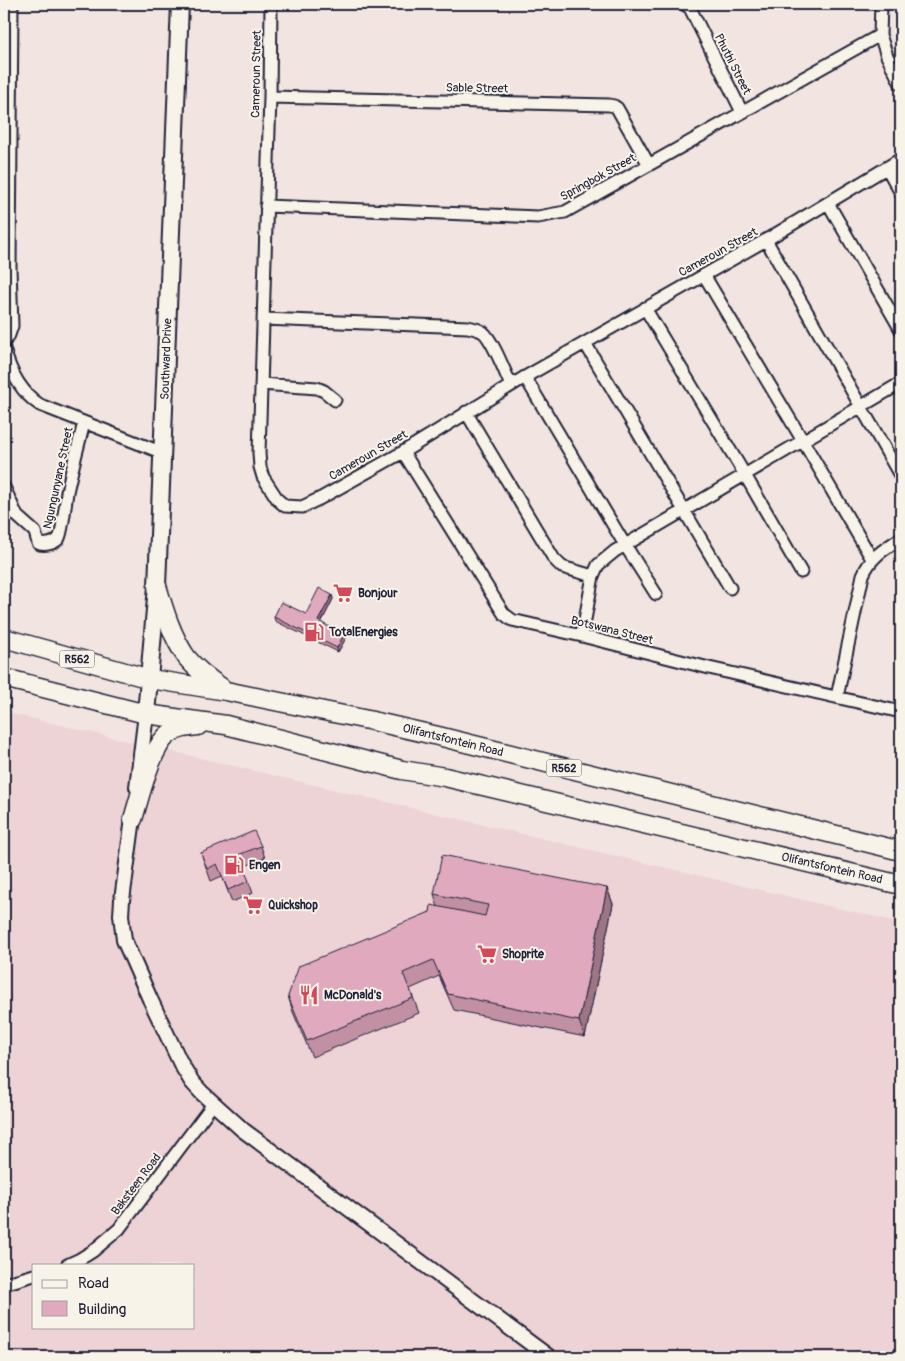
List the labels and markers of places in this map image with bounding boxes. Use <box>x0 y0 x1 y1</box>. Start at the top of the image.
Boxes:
supermarket icon: Bonjour <box>332 582 354 604</box>
place label: Bonjour <box>358 586 398 601</box>
fuel station icon: TotalEnergies <box>303 621 325 643</box>
place label: TotalEnergies <box>328 625 398 640</box>
fuel station icon: Engen <box>223 854 245 876</box>
place label: Engen <box>249 858 281 873</box>
supermarket icon: Quickshop <box>242 894 264 916</box>
place label: Quickshop <box>268 898 318 913</box>
supermarket icon: Shoprite <box>476 943 498 965</box>
place label: Shoprite <box>502 947 545 962</box>
restaurant icon: McDonald's <box>298 984 320 1006</box>
place label: McDonald's <box>324 988 382 1003</box>

